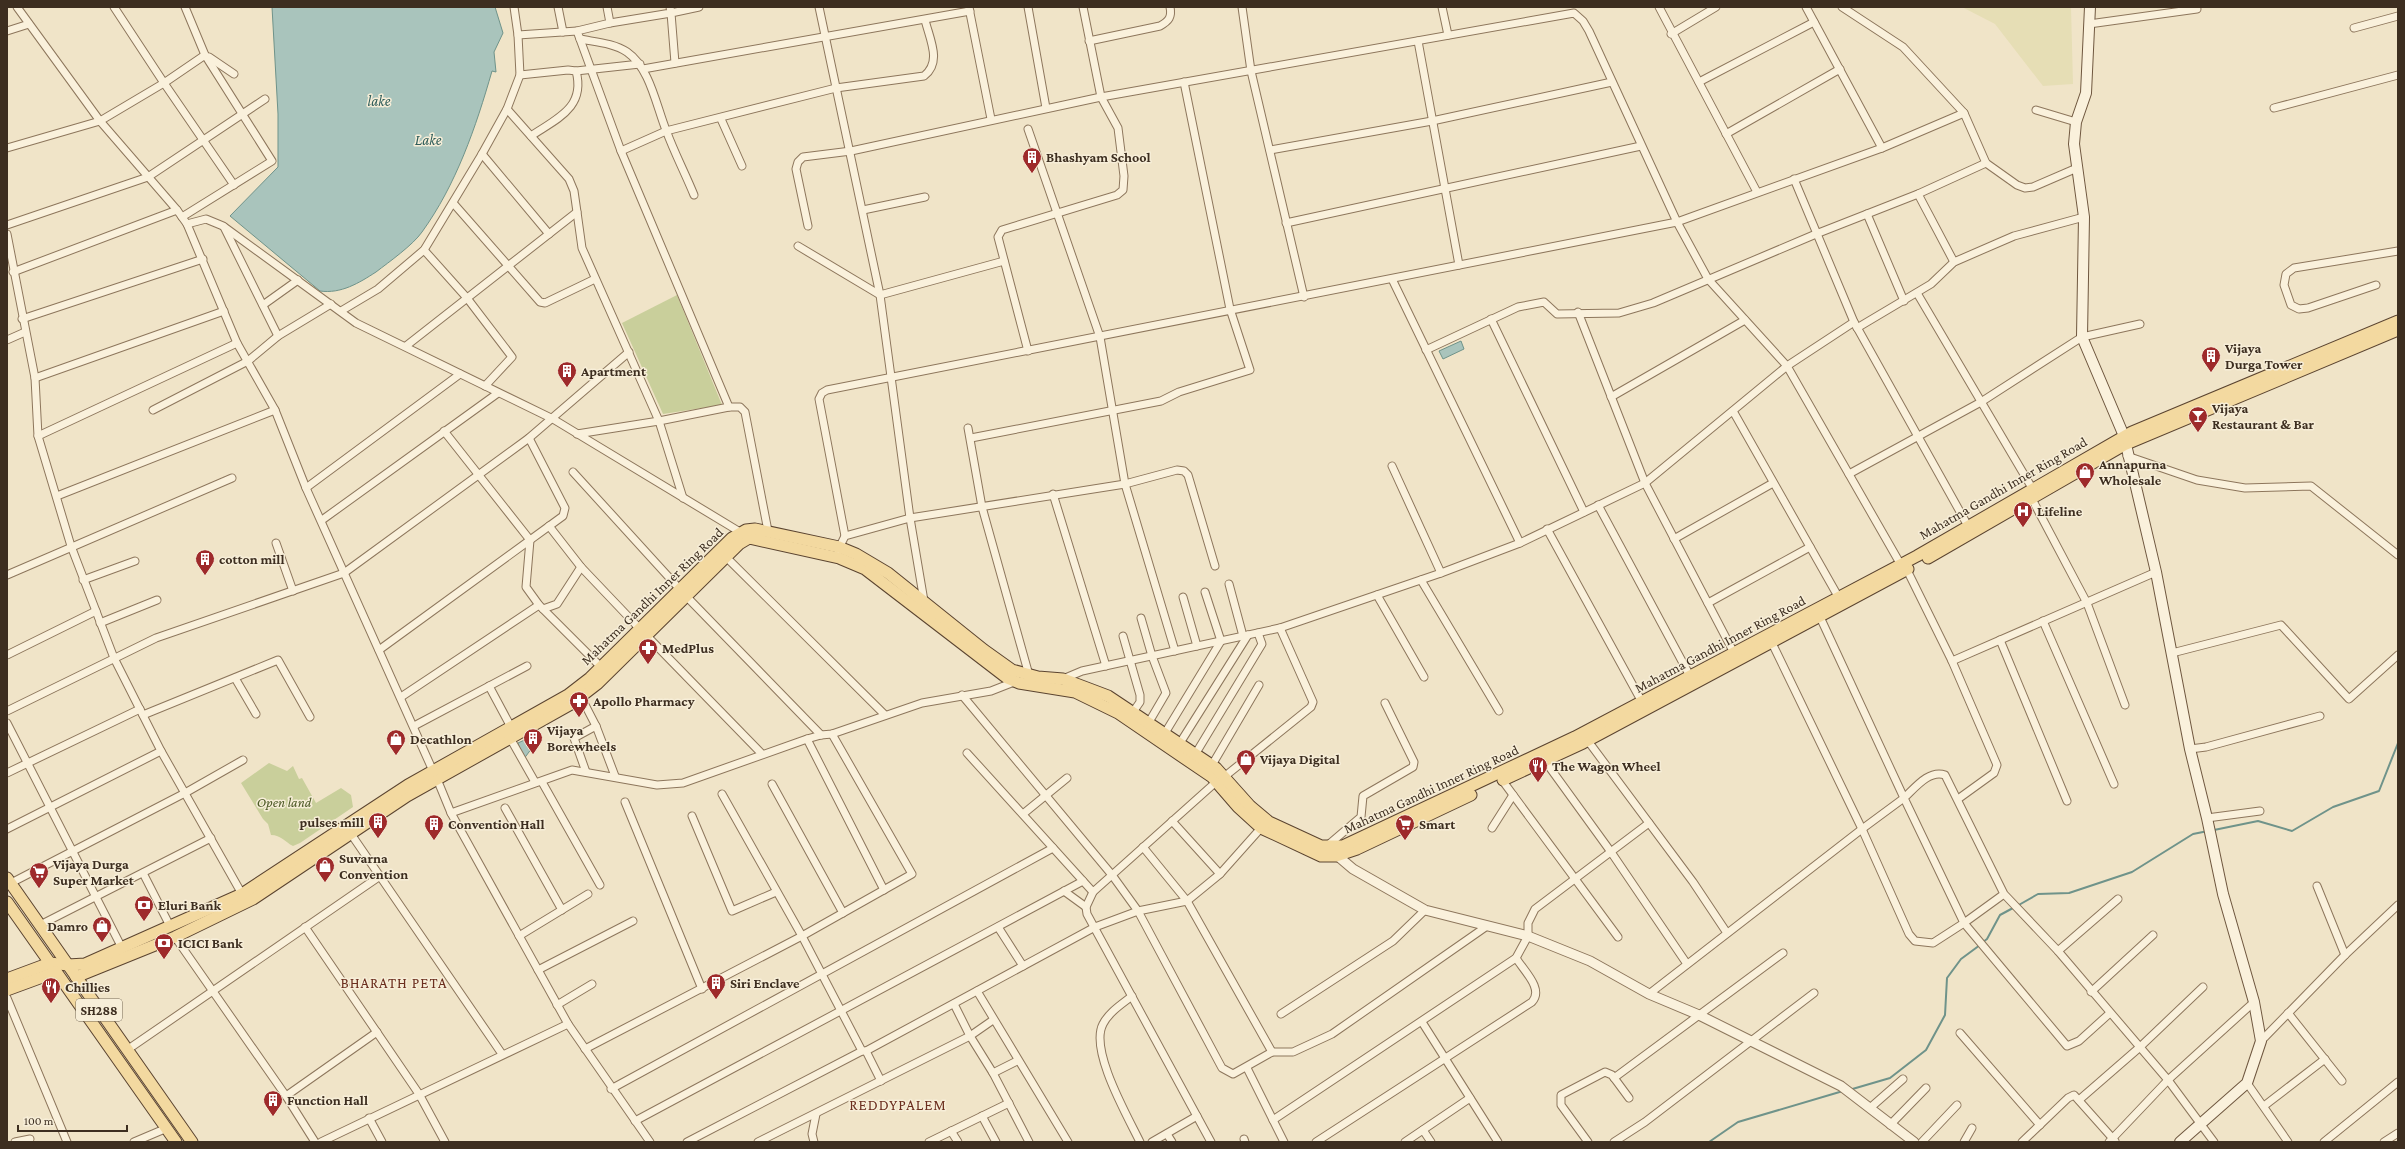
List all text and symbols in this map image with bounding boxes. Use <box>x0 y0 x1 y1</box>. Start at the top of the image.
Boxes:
water label: lake <box>368 93 391 109</box>
water label: Lake <box>415 132 442 148</box>
building icon: Bhashyam School <box>1021 146 1043 174</box>
place label: Bhashyam School <box>1046 149 1151 165</box>
place label: Vijaya Durga Tower <box>2224 340 2303 372</box>
building icon: Vijaya Durga Tower <box>2200 345 2222 373</box>
building icon: Apartment <box>556 360 578 388</box>
place label: Apartment <box>580 363 647 379</box>
place label: Vijaya Restaurant & Bar <box>2211 400 2315 432</box>
bar icon: Vijaya Restaurant & Bar <box>2187 405 2209 433</box>
street label: Mahatma Gandhi Inner Ring Road <box>1916 433 2090 543</box>
place label: Annapurna Wholesale <box>2098 456 2167 488</box>
shop icon: Annapurna Wholesale <box>2074 461 2096 489</box>
hospital icon: Lifeline <box>2012 500 2034 528</box>
place label: Lifeline <box>2037 503 2083 519</box>
street label: Mahatma Gandhi Inner Ring Road <box>578 524 727 668</box>
building icon: cotton mill <box>194 548 216 576</box>
place label: cotton mill <box>219 551 285 567</box>
street label: Mahatma Gandhi Inner Ring Road <box>1632 592 1809 696</box>
pharmacy icon: MedPlus <box>637 637 659 665</box>
place label: MedPlus <box>662 640 714 656</box>
pharmacy icon: Apollo Pharmacy <box>568 690 590 718</box>
place label: Apollo Pharmacy <box>592 693 695 709</box>
place label: Vijaya Borewheels <box>546 722 616 754</box>
building icon: Vijaya Borewheels <box>522 727 544 755</box>
shop icon: Decathlon <box>385 728 407 756</box>
place label: Decathlon <box>410 731 472 747</box>
street label: Mahatma Gandhi Inner Ring Road <box>1341 741 1521 837</box>
shop icon: Vijaya Digital <box>1235 748 1257 776</box>
place label: Vijaya Digital <box>1259 751 1340 768</box>
restaurant icon: The Wagon Wheel <box>1527 755 1549 783</box>
place label: The Wagon Wheel <box>1552 758 1661 774</box>
park label: Open land <box>257 794 312 810</box>
building icon: pulses mill <box>367 811 389 839</box>
building icon: Convention Hall <box>423 813 445 841</box>
supermarket icon: Smart <box>1394 813 1416 841</box>
place label: pulses mill <box>300 814 364 830</box>
place label: Convention Hall <box>448 816 545 832</box>
place label: Smart <box>1419 816 1456 832</box>
place label: Suvarna Convention <box>339 850 408 882</box>
shop icon: Suvarna Convention <box>314 855 336 883</box>
place label: Vijaya Durga Super Market <box>52 856 135 888</box>
supermarket icon: Vijaya Durga Super Market <box>28 861 50 889</box>
bank icon: Eluri Bank <box>133 894 155 922</box>
place label: Eluri Bank <box>158 897 221 913</box>
shop icon: Damro <box>91 915 113 943</box>
place label: Damro <box>47 918 88 934</box>
bank icon: ICICI Bank <box>153 932 175 960</box>
place label: ICICI Bank <box>178 935 243 951</box>
building icon: Siri Enclave <box>705 972 727 1000</box>
district label: BHARATH PETA <box>340 975 448 991</box>
place label: Siri Enclave <box>730 975 800 991</box>
restaurant icon: Chillies <box>40 976 62 1004</box>
place label: Chillies <box>65 979 110 995</box>
road number: SH288 <box>76 999 122 1021</box>
building icon: Function Hall <box>262 1089 284 1117</box>
place label: Function Hall <box>287 1092 368 1108</box>
district label: REDDYPALEM <box>849 1097 947 1113</box>
scale bar <box>18 1107 127 1133</box>
text: 100 m <box>24 1114 54 1128</box>

